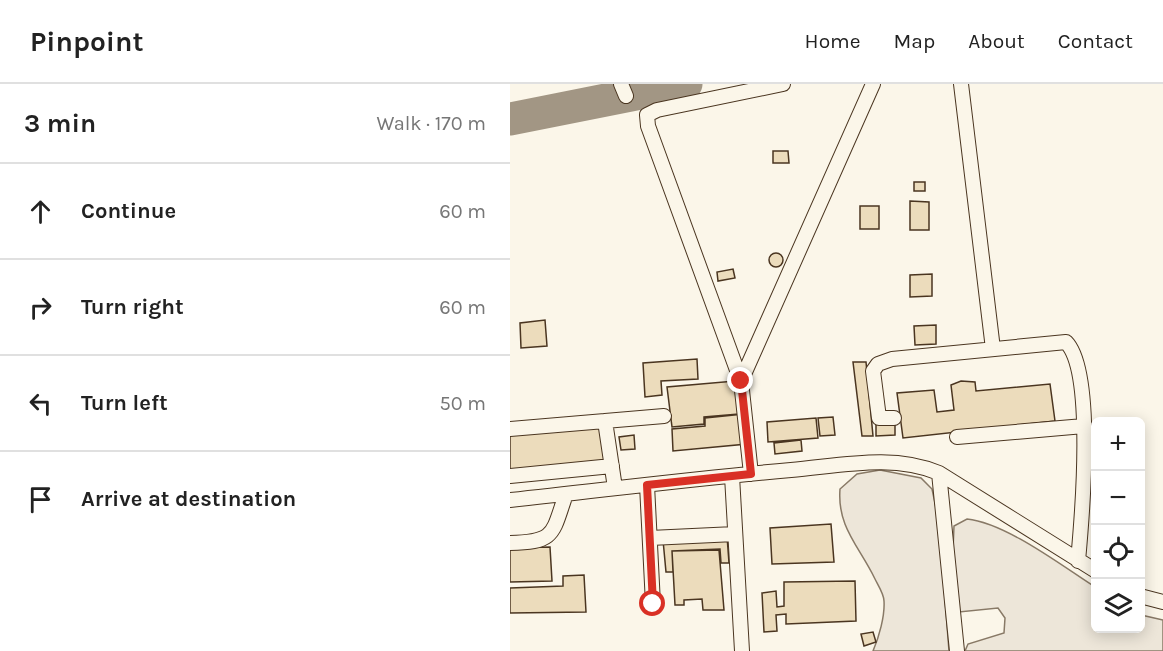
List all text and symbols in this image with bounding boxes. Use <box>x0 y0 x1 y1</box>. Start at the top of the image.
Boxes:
text: Pinpoint <box>30 25 143 58</box>
text: Home <box>805 29 861 53</box>
text: Map <box>894 29 935 53</box>
text: About <box>968 29 1025 53</box>
text: Contact <box>1058 29 1133 53</box>
text: 3 min <box>24 108 96 139</box>
text: Walk · 170 m <box>376 112 486 135</box>
icon: ahead <box>24 195 57 228</box>
text: Continue <box>81 198 176 224</box>
text: 60 m <box>439 200 486 223</box>
icon: right <box>24 291 57 324</box>
text: Turn right <box>81 294 184 320</box>
text: 60 m <box>439 296 486 319</box>
route end <box>727 367 753 393</box>
icon: left <box>24 387 57 420</box>
text: Turn left <box>81 390 168 416</box>
text: 50 m <box>439 392 486 415</box>
map controls <box>1091 417 1145 633</box>
button: + <box>1091 417 1145 471</box>
button: − <box>1091 471 1145 525</box>
icon: arrive <box>24 483 57 516</box>
text: Arrive at destination <box>81 486 296 512</box>
button: locate <box>1091 525 1145 579</box>
button: layers <box>1091 579 1145 633</box>
route start <box>639 590 665 616</box>

